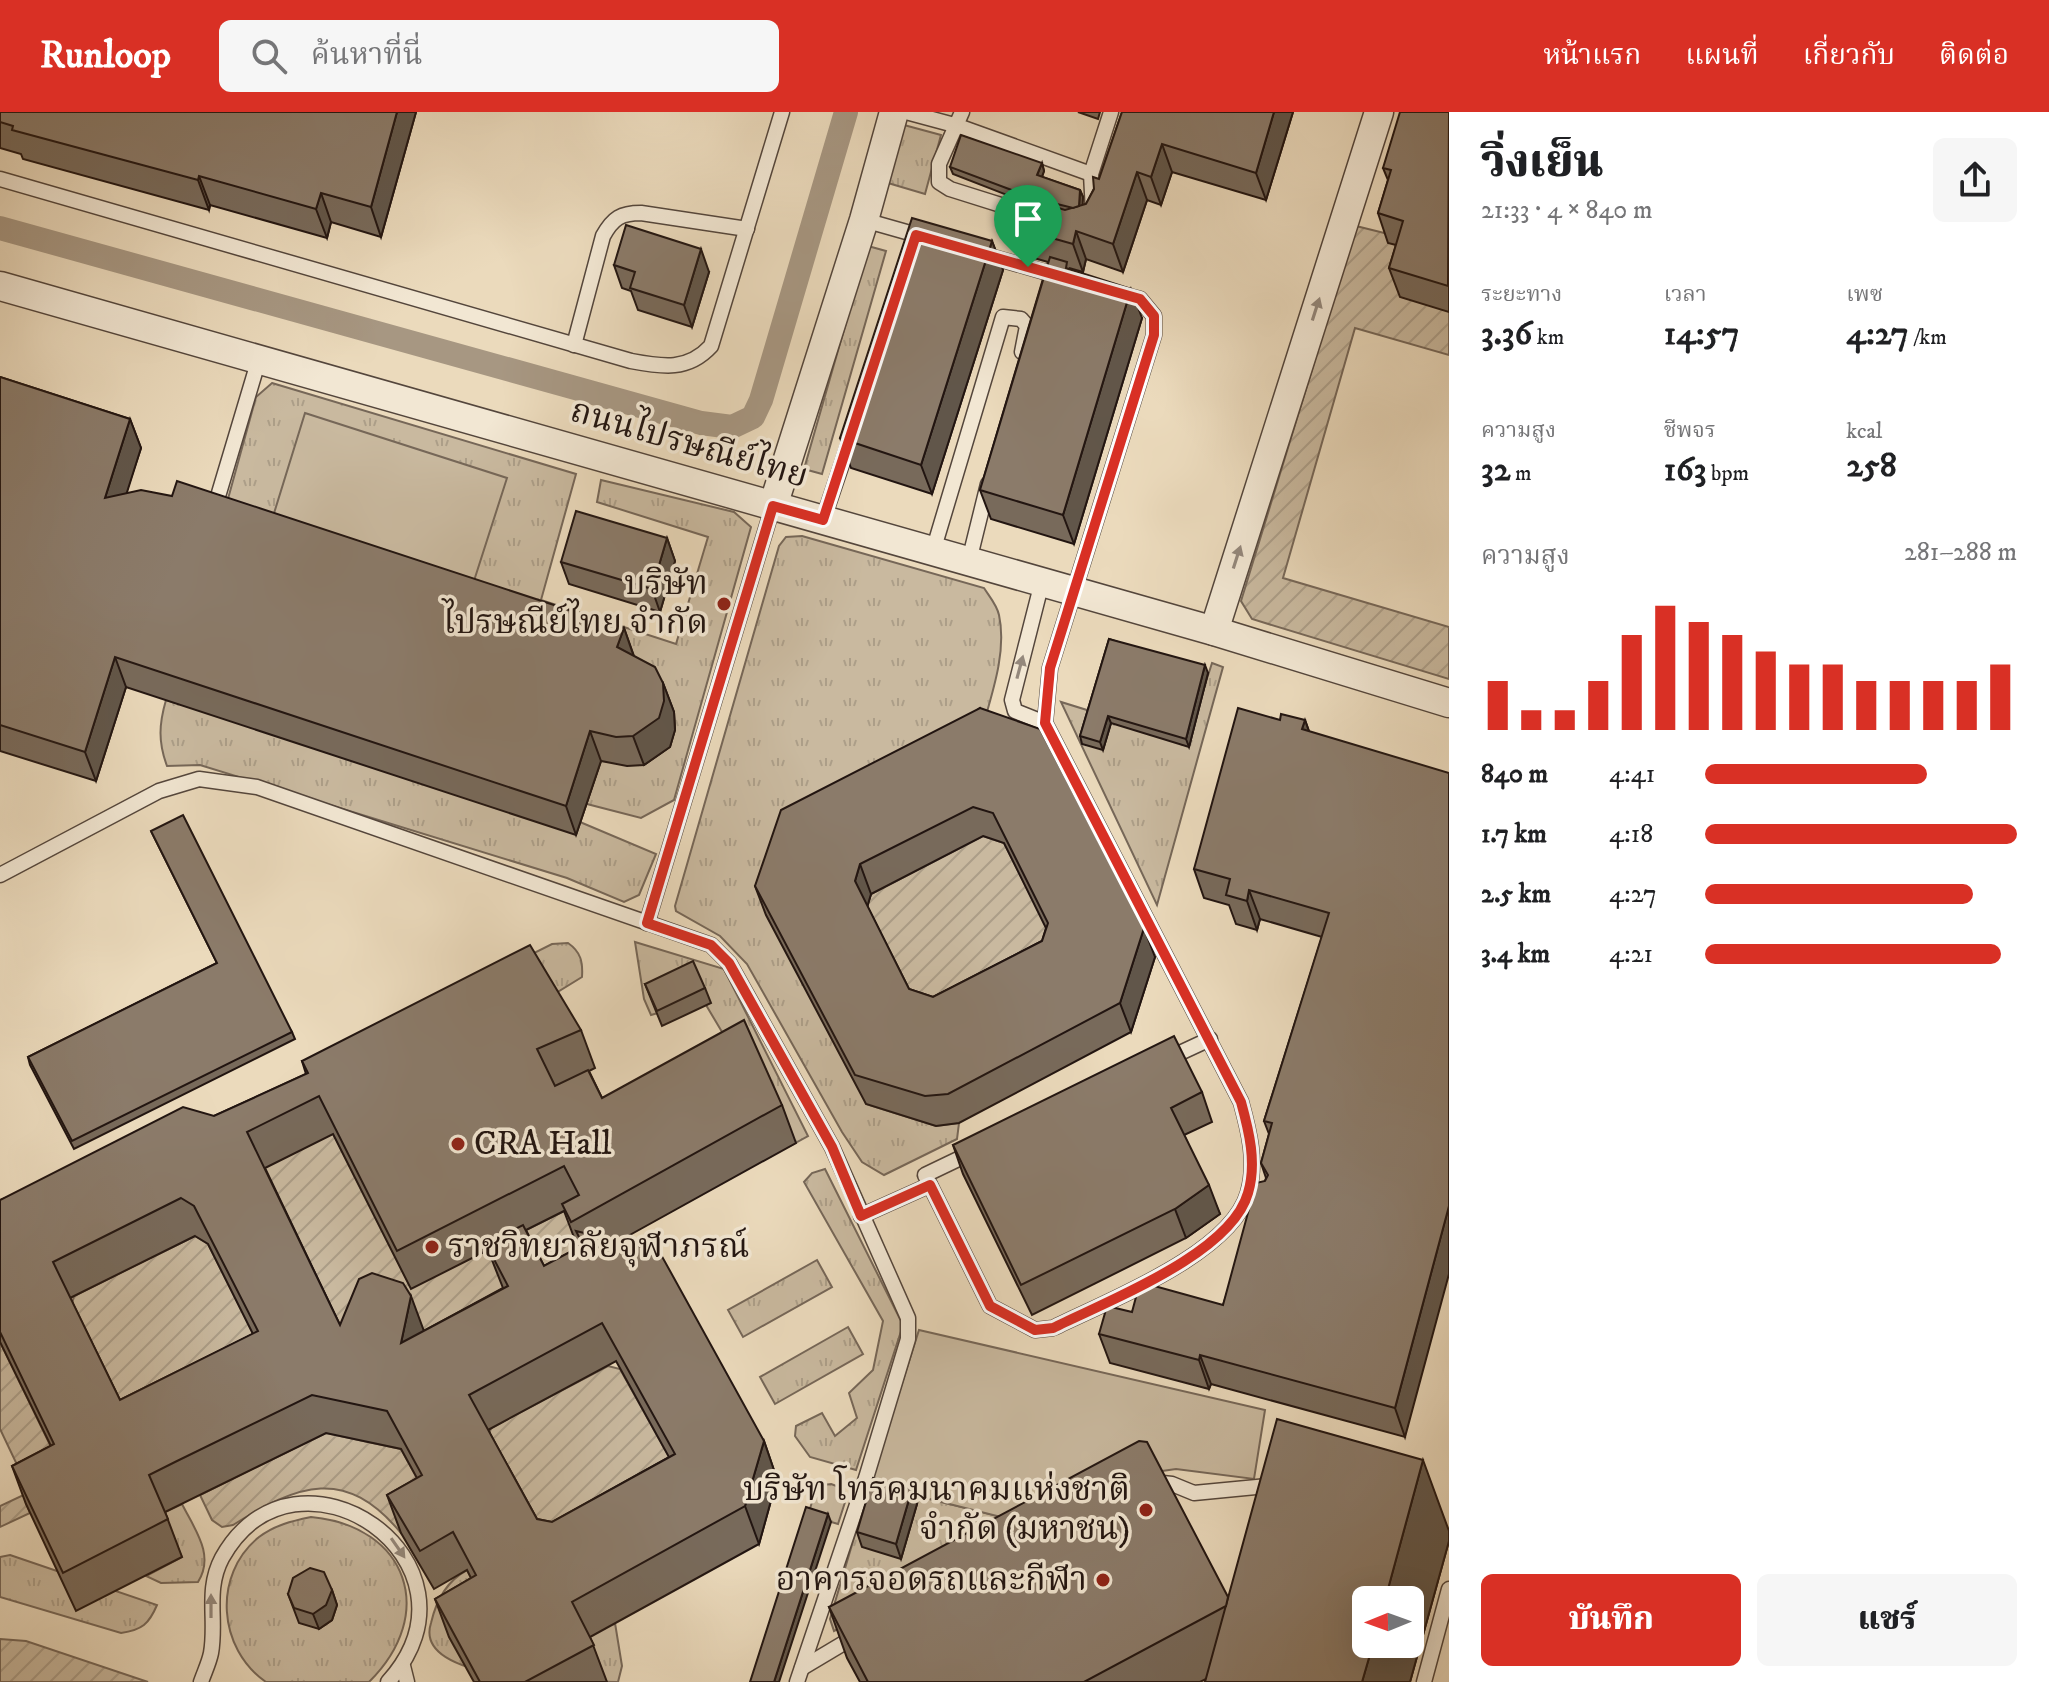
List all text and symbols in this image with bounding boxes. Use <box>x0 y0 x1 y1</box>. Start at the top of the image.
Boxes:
search box <box>219 20 779 92</box>
text: Runloop <box>40 32 171 80</box>
icon: search <box>247 34 291 78</box>
text: ค้นหาที่นี่ <box>311 37 423 74</box>
text: หน้าแรก <box>1543 38 1641 73</box>
text: แผนที่ <box>1685 38 1759 73</box>
text: เกี่ยวกับ <box>1803 38 1895 73</box>
text: ติดต่อ <box>1939 38 2009 73</box>
text: วิ่งเย็น <box>1481 136 1603 191</box>
button: share <box>1933 138 2017 222</box>
pin <box>994 185 1062 267</box>
text: 21:33 · 4 × 840 m <box>1481 194 1652 227</box>
icon: arrive <box>1006 197 1050 241</box>
text: ระยะทาง <box>1481 281 1562 308</box>
text: เวลา <box>1664 281 1707 308</box>
text: เพซ <box>1846 281 1883 308</box>
one-way arrow <box>1311 297 1323 321</box>
text: 3.36 <box>1481 313 1532 355</box>
text: 14:57 <box>1664 313 1739 355</box>
text: 4:27 <box>1846 313 1909 355</box>
text: km <box>1532 324 1564 351</box>
text: /km <box>1909 324 1947 351</box>
street label: ถนนไปรษณีย์ไทย <box>565 386 814 498</box>
text: ความสูง <box>1481 417 1556 444</box>
text: ชีพจร <box>1664 417 1716 444</box>
text: kcal <box>1846 418 1882 445</box>
text: 258 <box>1846 445 1897 487</box>
text: 32 <box>1481 449 1510 491</box>
text: 163 <box>1664 449 1706 491</box>
text: m <box>1510 460 1532 487</box>
text: bpm <box>1706 460 1749 487</box>
text: 281–288 m <box>1904 536 2017 569</box>
text: ความสูง <box>1481 540 1570 573</box>
one-way arrow <box>1232 545 1244 569</box>
place label: บริษัท ไปรษณีย์ไทย จำกัด <box>441 563 708 644</box>
marker: บริษัท ไปรษณีย์ไทย จำกัด <box>715 595 733 613</box>
one-way arrow <box>1015 654 1027 679</box>
text: 840 m <box>1481 758 1548 791</box>
text: 4:41 <box>1609 758 1655 791</box>
text: 1.7 km <box>1481 818 1547 851</box>
text: 4:18 <box>1609 818 1653 851</box>
text: 2.5 km <box>1481 878 1551 911</box>
text: 4:27 <box>1609 878 1657 911</box>
text: 3.4 km <box>1481 938 1550 971</box>
text: 4:21 <box>1609 938 1653 971</box>
place label: CRA Hall <box>474 1123 612 1165</box>
marker: CRA Hall <box>449 1135 467 1153</box>
place label: ราชวิทยาลัยจุฬาภรณ์ <box>448 1226 750 1268</box>
marker: ราชวิทยาลัยจุฬาภรณ์ <box>423 1238 441 1256</box>
place label: บริษัท โทรคมนาคมแห่งชาติ จำกัด (มหาชน) <box>743 1465 1130 1550</box>
marker: บริษัท โทรคมนาคมแห่งชาติ จำกัด (มหาชน) <box>1137 1501 1155 1519</box>
one-way arrow <box>390 1537 405 1558</box>
place label: อาคารจอดรถและกีฬา <box>776 1559 1087 1601</box>
marker: อาคารจอดรถและกีฬา <box>1094 1571 1112 1589</box>
button: บันทึก <box>1481 1574 1741 1666</box>
button: แชร์ <box>1757 1574 2017 1666</box>
north arrow <box>1352 1586 1424 1658</box>
map controls <box>1352 1586 1424 1658</box>
one-way arrow <box>205 1593 217 1618</box>

